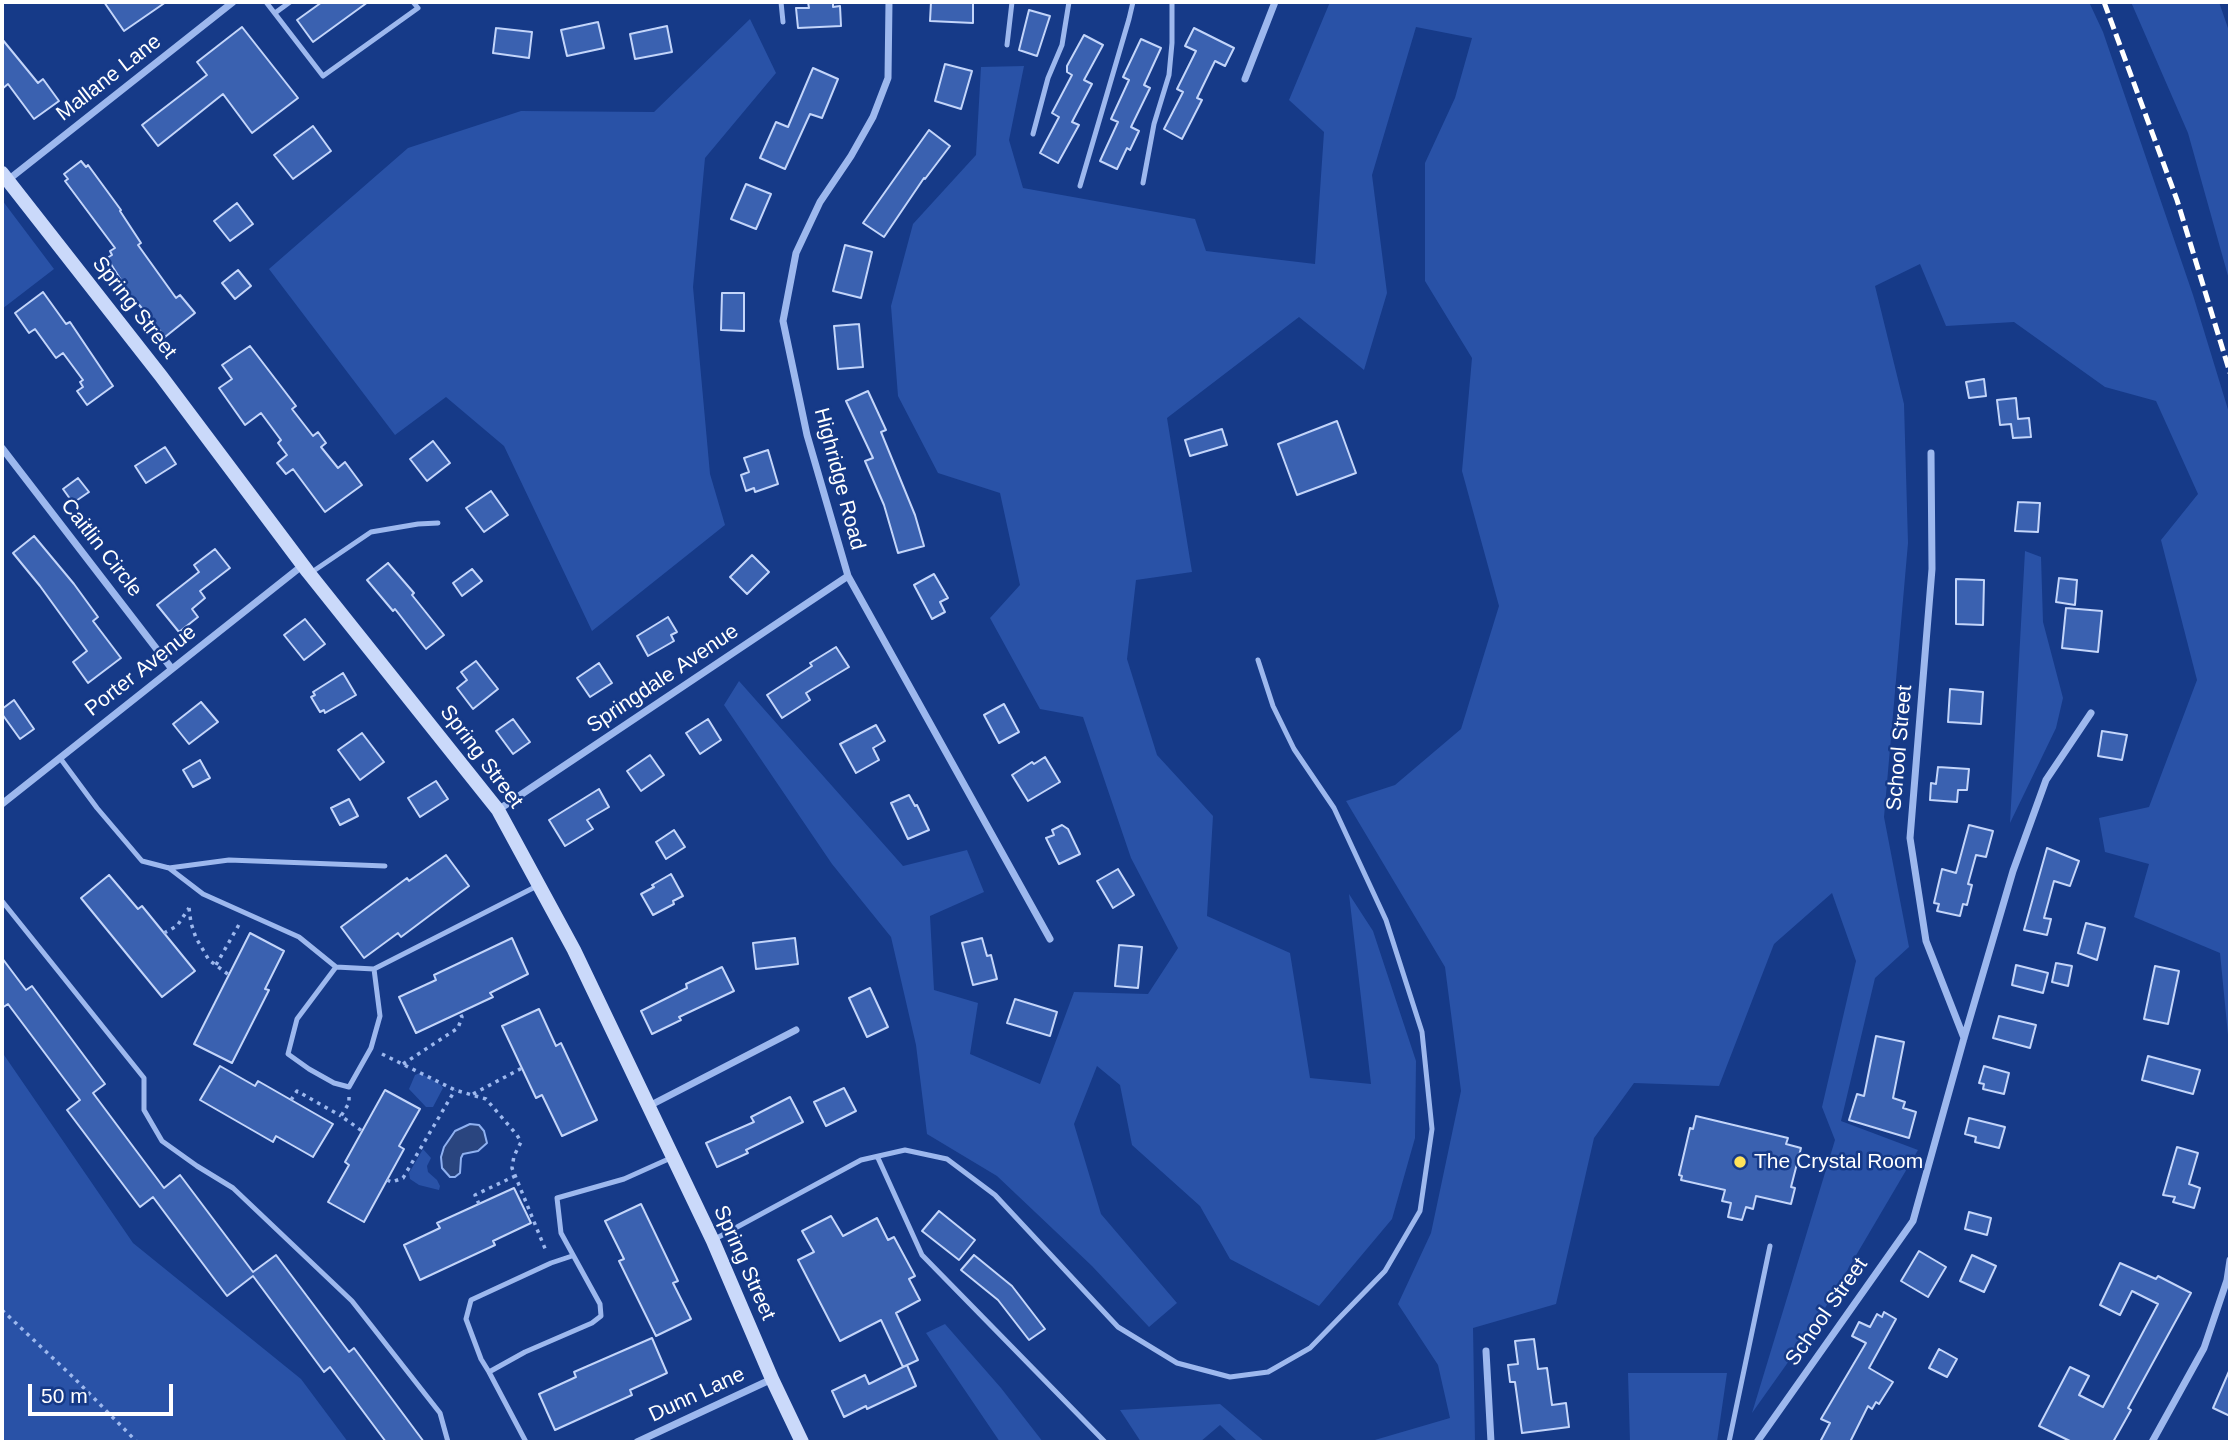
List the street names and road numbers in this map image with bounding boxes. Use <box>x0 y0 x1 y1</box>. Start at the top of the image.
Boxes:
street label: Mallane Lane <box>52 29 166 127</box>
street label: Spring Street <box>86 252 182 364</box>
street label: Highridge Road <box>808 405 870 553</box>
street label: Caitlin Circle <box>55 494 147 602</box>
street label: Springdale Avenue <box>583 619 743 739</box>
street label: Porter Avenue <box>80 620 202 722</box>
street label: School Street <box>1882 684 1918 812</box>
street label: Spring Street <box>434 700 528 814</box>
street label: Spring Street <box>708 1202 780 1324</box>
street label: School Street <box>1781 1253 1873 1371</box>
street label: Dunn Lane <box>645 1362 749 1428</box>

